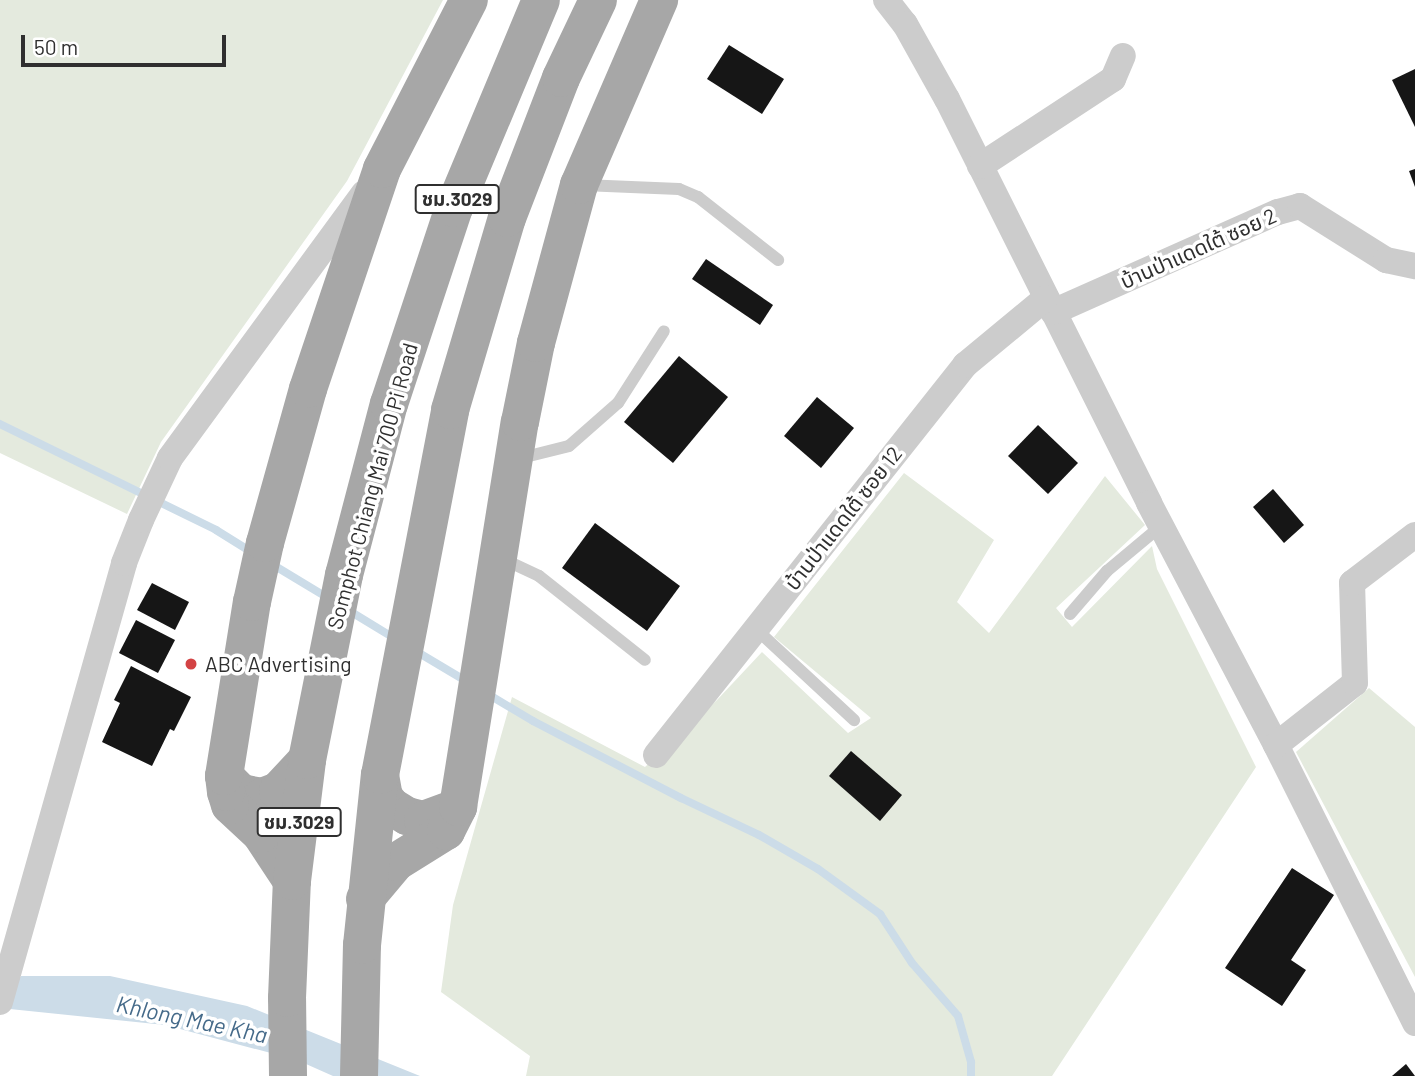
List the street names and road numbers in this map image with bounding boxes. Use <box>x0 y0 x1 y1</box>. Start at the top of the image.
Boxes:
road number: ชม.3029 <box>413 183 501 214</box>
street label: บ้านป่าแดดใต้ ซอย 2 <box>1116 202 1280 294</box>
street label: Somphot Chiang Mai 700 Pi Road <box>322 340 422 632</box>
street label: บ้านป่าแดดใต้ ซอย 12 <box>779 441 907 595</box>
road number: ชม.3029 <box>255 806 343 838</box>

